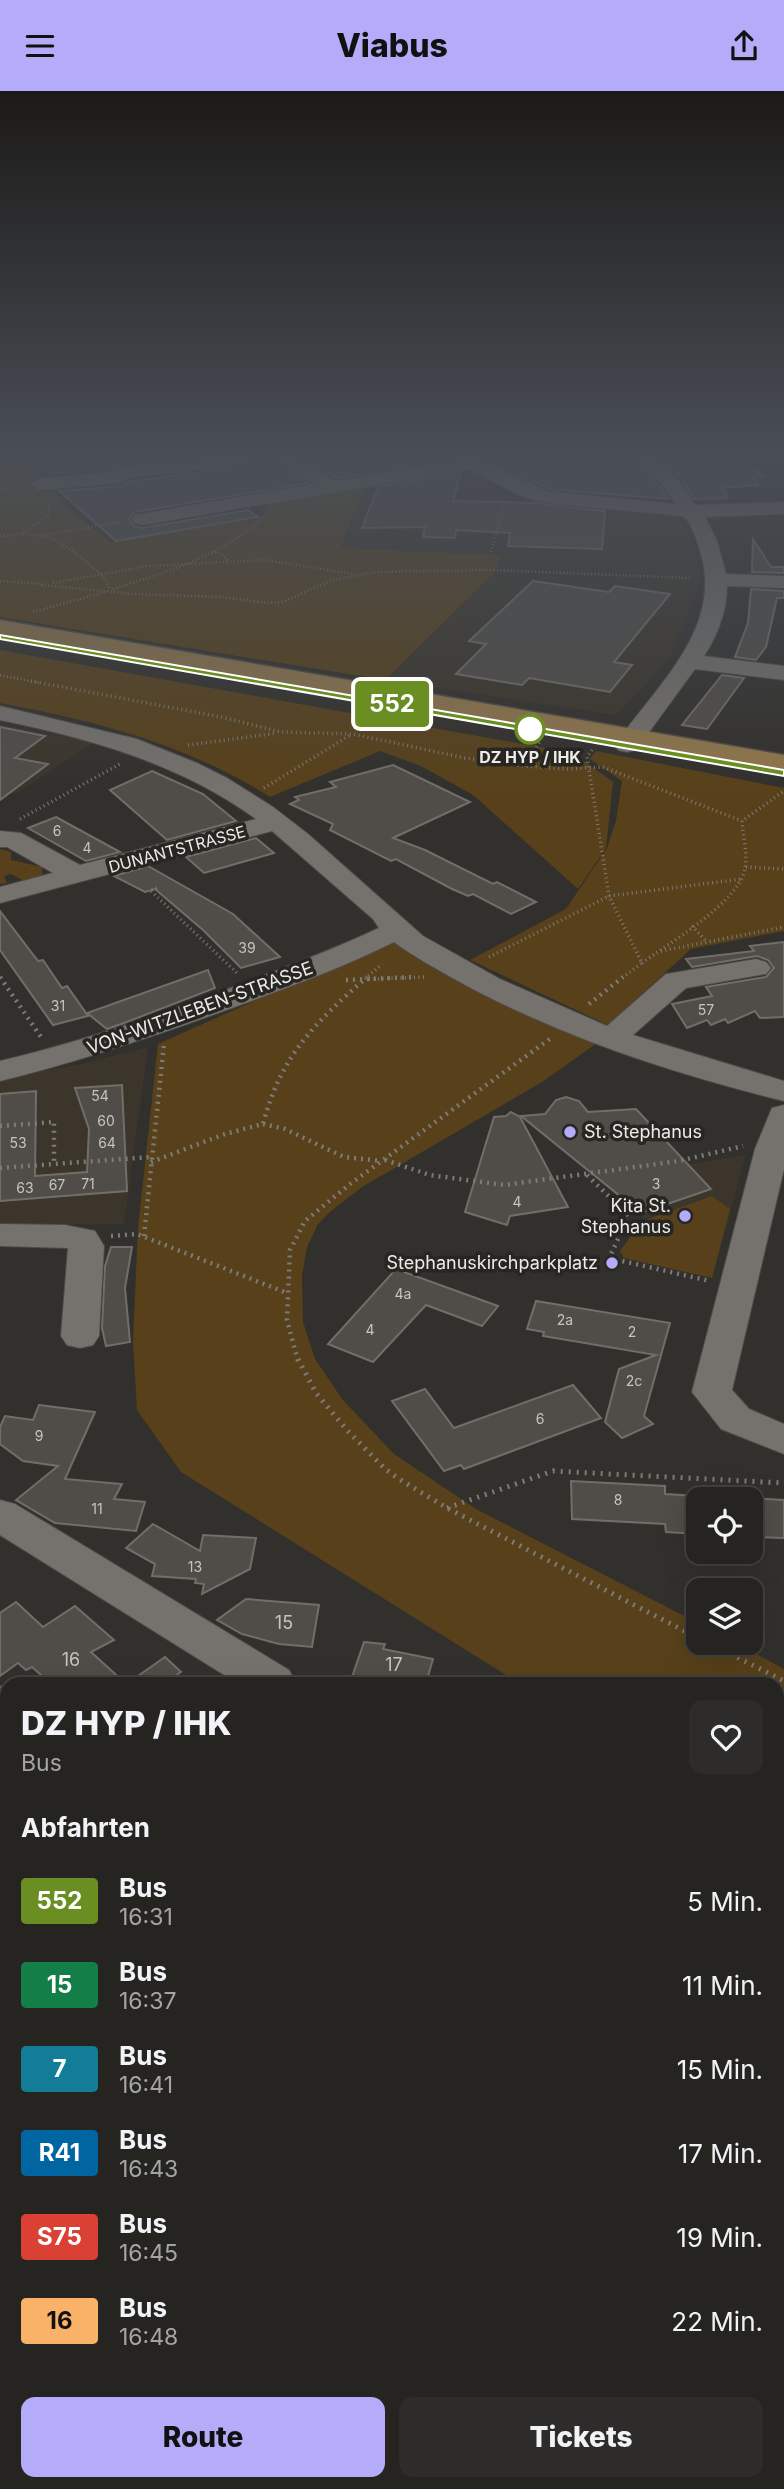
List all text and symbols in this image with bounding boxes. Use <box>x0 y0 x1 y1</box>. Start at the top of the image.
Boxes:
text: Viabus <box>336 26 448 65</box>
icon: menu <box>21 27 59 65</box>
icon: share <box>725 27 763 65</box>
line badge: 552 <box>352 681 432 727</box>
text: 552 <box>369 689 415 718</box>
marker: DZ HYP / IHK <box>515 714 545 744</box>
place label: DZ HYP / IHK <box>479 747 581 767</box>
street label: DUNANTSTRASSE <box>106 821 248 877</box>
house number: 6 <box>53 822 61 839</box>
house number: 4 <box>82 839 92 856</box>
house number: 39 <box>238 939 256 956</box>
street label: VON-WITZLEBEN-STRASSE <box>84 957 316 1058</box>
house number: 31 <box>51 997 65 1014</box>
house number: 57 <box>698 1001 714 1018</box>
house number: 54 <box>91 1087 109 1104</box>
house number: 60 <box>97 1112 115 1129</box>
place label: St. Stephanus <box>584 1121 702 1142</box>
marker: St. Stephanus <box>562 1124 578 1140</box>
house number: 53 <box>9 1134 27 1151</box>
house number: 64 <box>98 1134 116 1151</box>
house number: 71 <box>81 1175 95 1192</box>
house number: 3 <box>652 1175 660 1192</box>
house number: 67 <box>49 1176 65 1193</box>
house number: 63 <box>16 1179 34 1196</box>
house number: 4 <box>512 1193 522 1210</box>
place label: Kita St. Stephanus <box>581 1195 671 1237</box>
marker: Kita St. Stephanus <box>677 1208 693 1224</box>
place label: Stephanuskirchparkplatz <box>386 1252 598 1273</box>
marker: Stephanuskirchparkplatz <box>604 1255 620 1271</box>
house number: 4a <box>395 1285 411 1302</box>
house number: 2a <box>557 1311 573 1328</box>
house number: 4 <box>365 1321 375 1338</box>
house number: 2 <box>628 1323 636 1340</box>
house number: 2c <box>626 1372 642 1389</box>
house number: 6 <box>536 1410 544 1427</box>
house number: 9 <box>35 1427 43 1444</box>
map controls <box>686 1487 763 1655</box>
button: locate <box>686 1487 763 1564</box>
house number: 8 <box>614 1491 622 1508</box>
house number: 11 <box>91 1500 103 1517</box>
house number: 13 <box>188 1558 202 1575</box>
button: layers <box>686 1578 763 1655</box>
house number: 15 <box>275 1612 293 1633</box>
house number: 16 <box>62 1649 80 1670</box>
house number: 17 <box>385 1654 403 1675</box>
button: heart <box>689 1700 763 1774</box>
text: DZ HYP / IHK <box>21 1703 232 1743</box>
text: Bus <box>21 1749 62 1777</box>
text: Abfahrten <box>21 1812 150 1843</box>
text: Bus <box>119 1872 167 1903</box>
text: 552 <box>37 1886 82 1915</box>
text: 5 Min. <box>687 1886 763 1917</box>
text: 16:31 <box>119 1903 173 1931</box>
text: Bus <box>119 1956 167 1987</box>
text: 15 <box>47 1970 72 1999</box>
text: 11 Min. <box>682 1970 763 2001</box>
text: 16:37 <box>119 1987 176 2015</box>
text: Bus <box>119 2040 167 2071</box>
text: 7 <box>53 2054 66 2083</box>
text: 15 Min. <box>677 2054 763 2085</box>
text: 16:41 <box>119 2071 173 2099</box>
text: Bus <box>119 2124 167 2155</box>
text: R41 <box>39 2138 80 2167</box>
text: 17 Min. <box>678 2138 763 2169</box>
text: 16:43 <box>119 2155 178 2183</box>
text: Bus <box>119 2208 167 2239</box>
text: S75 <box>37 2222 82 2251</box>
text: 19 Min. <box>676 2222 763 2253</box>
text: 16:45 <box>119 2239 178 2267</box>
text: Bus <box>119 2292 167 2323</box>
text: 16 <box>47 2306 72 2335</box>
text: 22 Min. <box>671 2306 763 2337</box>
text: 16:48 <box>119 2323 178 2351</box>
button: Route <box>21 2397 385 2477</box>
button: Tickets <box>399 2397 763 2477</box>

